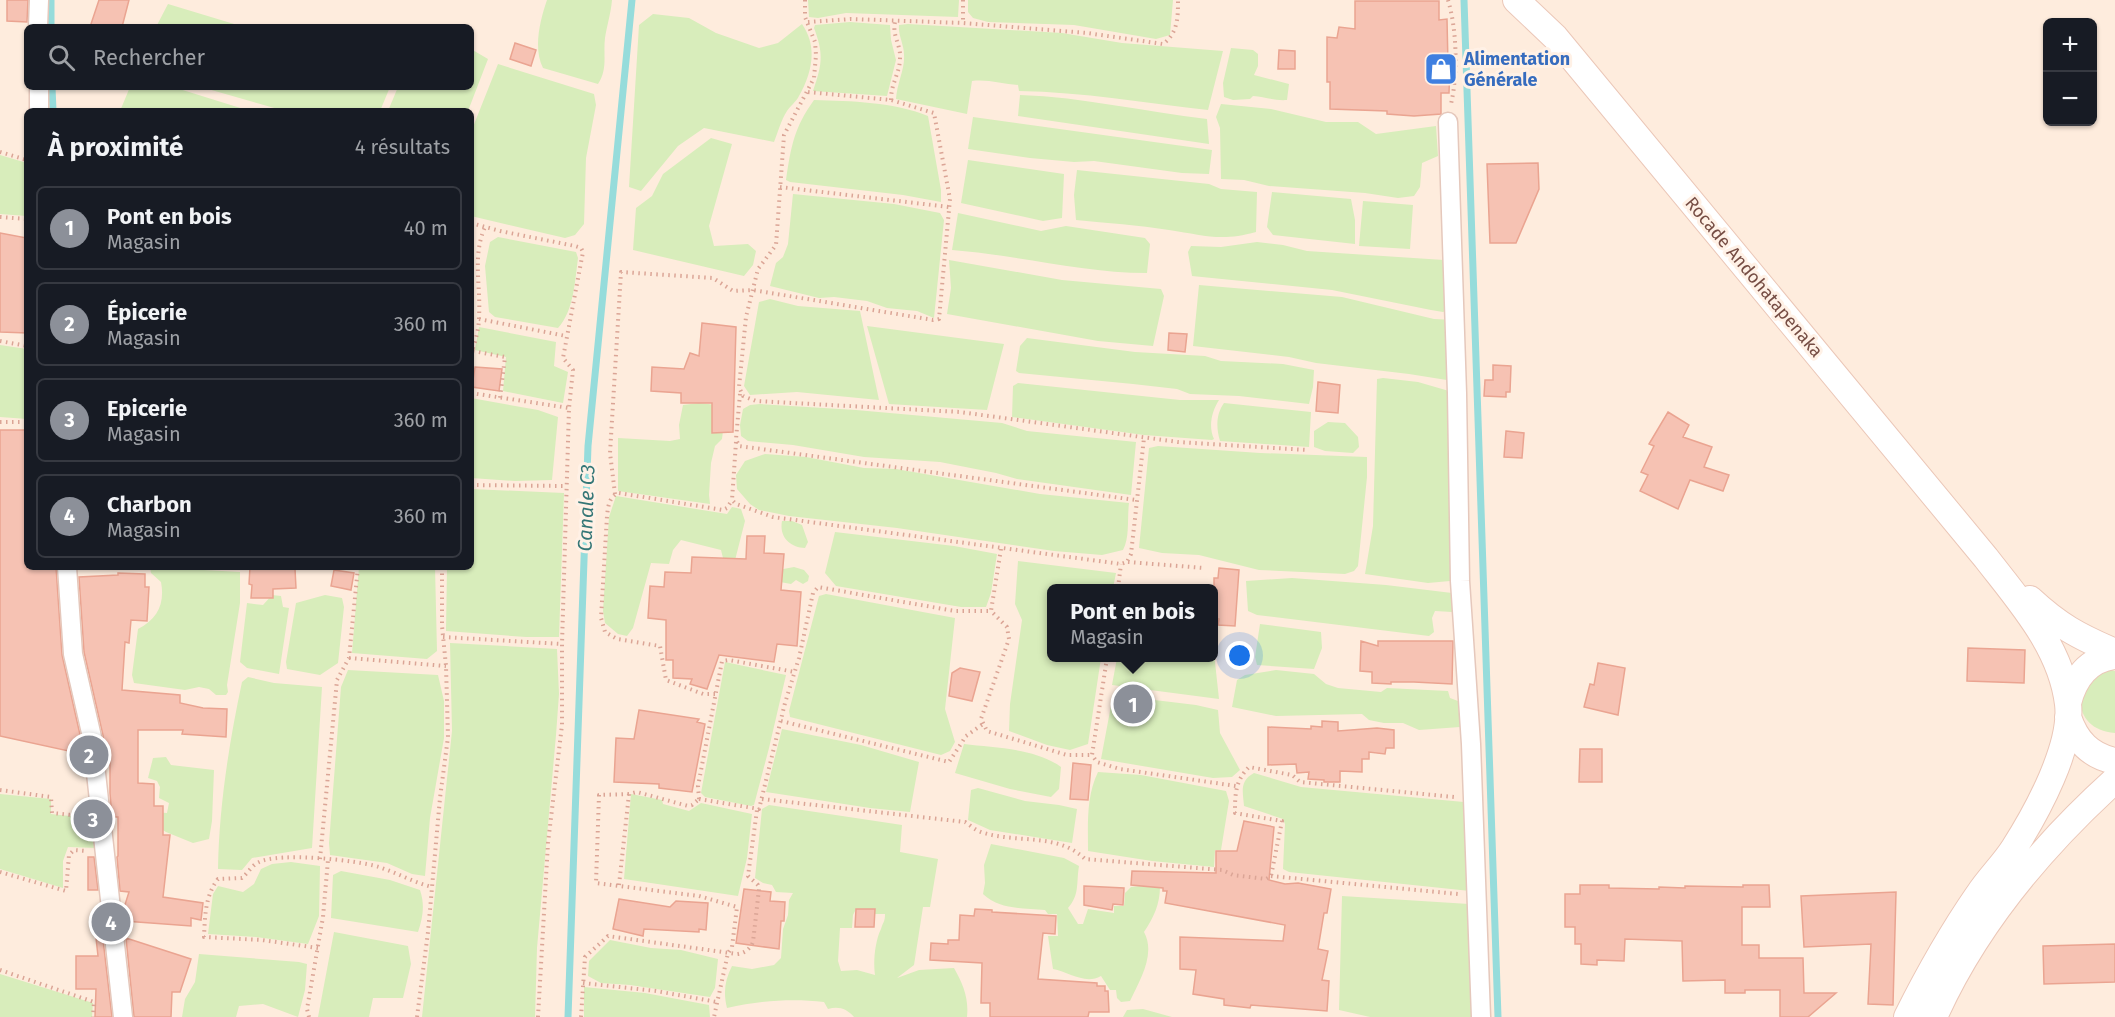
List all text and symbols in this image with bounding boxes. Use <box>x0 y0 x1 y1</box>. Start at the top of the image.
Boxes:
map controls <box>2043 18 2097 126</box>
button: + <box>2043 18 2097 72</box>
search box <box>24 24 474 90</box>
icon: search <box>45 41 78 74</box>
text: Rechercher <box>93 44 205 71</box>
place label: Alimentation Générale <box>1463 48 1570 91</box>
shop icon: Alimentation Générale <box>1423 51 1459 87</box>
button: − <box>2043 72 2097 126</box>
text: À proximité <box>48 132 183 163</box>
text: 4 résultats <box>355 135 450 159</box>
street label: Rocade Andohatapenaka <box>1680 192 1828 362</box>
text: Pont en bois <box>107 203 232 230</box>
text: 1 <box>65 216 74 240</box>
text: 40 m <box>404 216 448 240</box>
text: Magasin <box>107 230 181 254</box>
text: Épicerie <box>107 299 187 326</box>
text: 2 <box>64 312 75 336</box>
text: 360 m <box>394 312 448 336</box>
text: Magasin <box>107 326 181 350</box>
text: Epicerie <box>107 395 187 422</box>
text: 3 <box>64 408 75 432</box>
text: 360 m <box>394 408 448 432</box>
text: Magasin <box>107 422 181 446</box>
water label: Canale C3 <box>572 464 600 552</box>
text: Charbon <box>107 491 192 518</box>
text: 4 <box>64 504 75 528</box>
text: 360 m <box>394 504 448 528</box>
text: Magasin <box>107 518 181 542</box>
popup <box>1047 584 1218 662</box>
text: Pont en bois <box>1070 598 1195 625</box>
text: Magasin <box>1070 625 1144 649</box>
your location <box>1225 641 1254 670</box>
pin: 1 <box>1114 682 1152 726</box>
pin: 2 <box>70 732 109 777</box>
pin: 3 <box>74 796 112 842</box>
pin: 4 <box>92 900 130 944</box>

